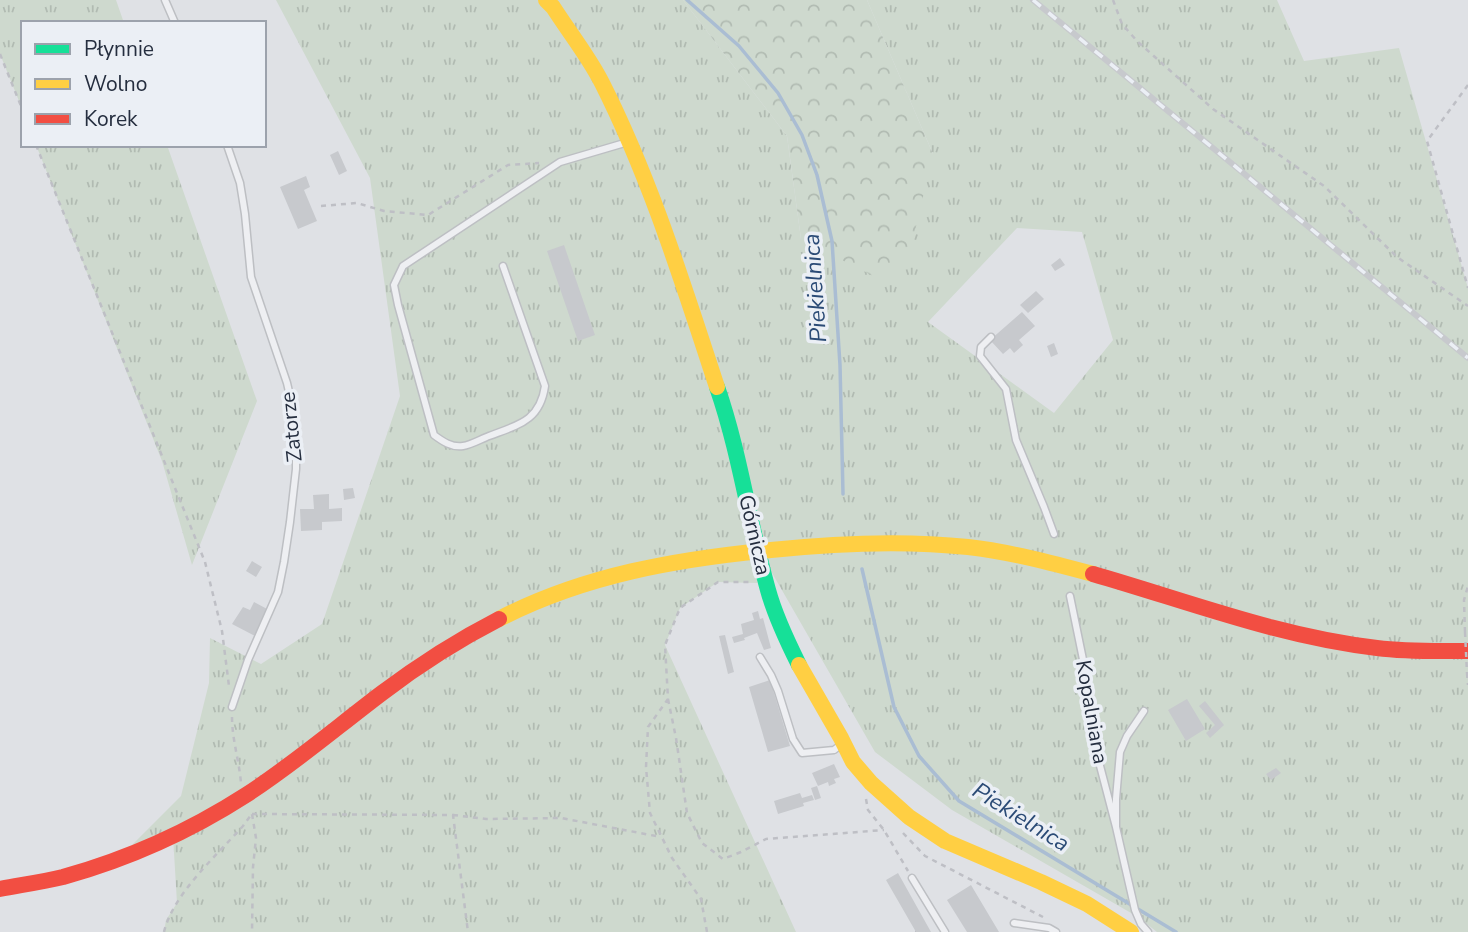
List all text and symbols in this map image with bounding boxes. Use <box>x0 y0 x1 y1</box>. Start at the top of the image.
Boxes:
legend <box>21 21 266 147</box>
text: Płynnie <box>84 35 154 63</box>
text: Wolno <box>84 70 147 98</box>
text: Korek <box>84 105 138 133</box>
water label: Piekielnica <box>796 232 834 344</box>
street label: Zatorze <box>273 391 309 463</box>
street label: Górnicza <box>732 492 778 578</box>
street label: Kopalniana <box>1069 658 1115 766</box>
water label: Piekielnica <box>966 775 1076 859</box>

